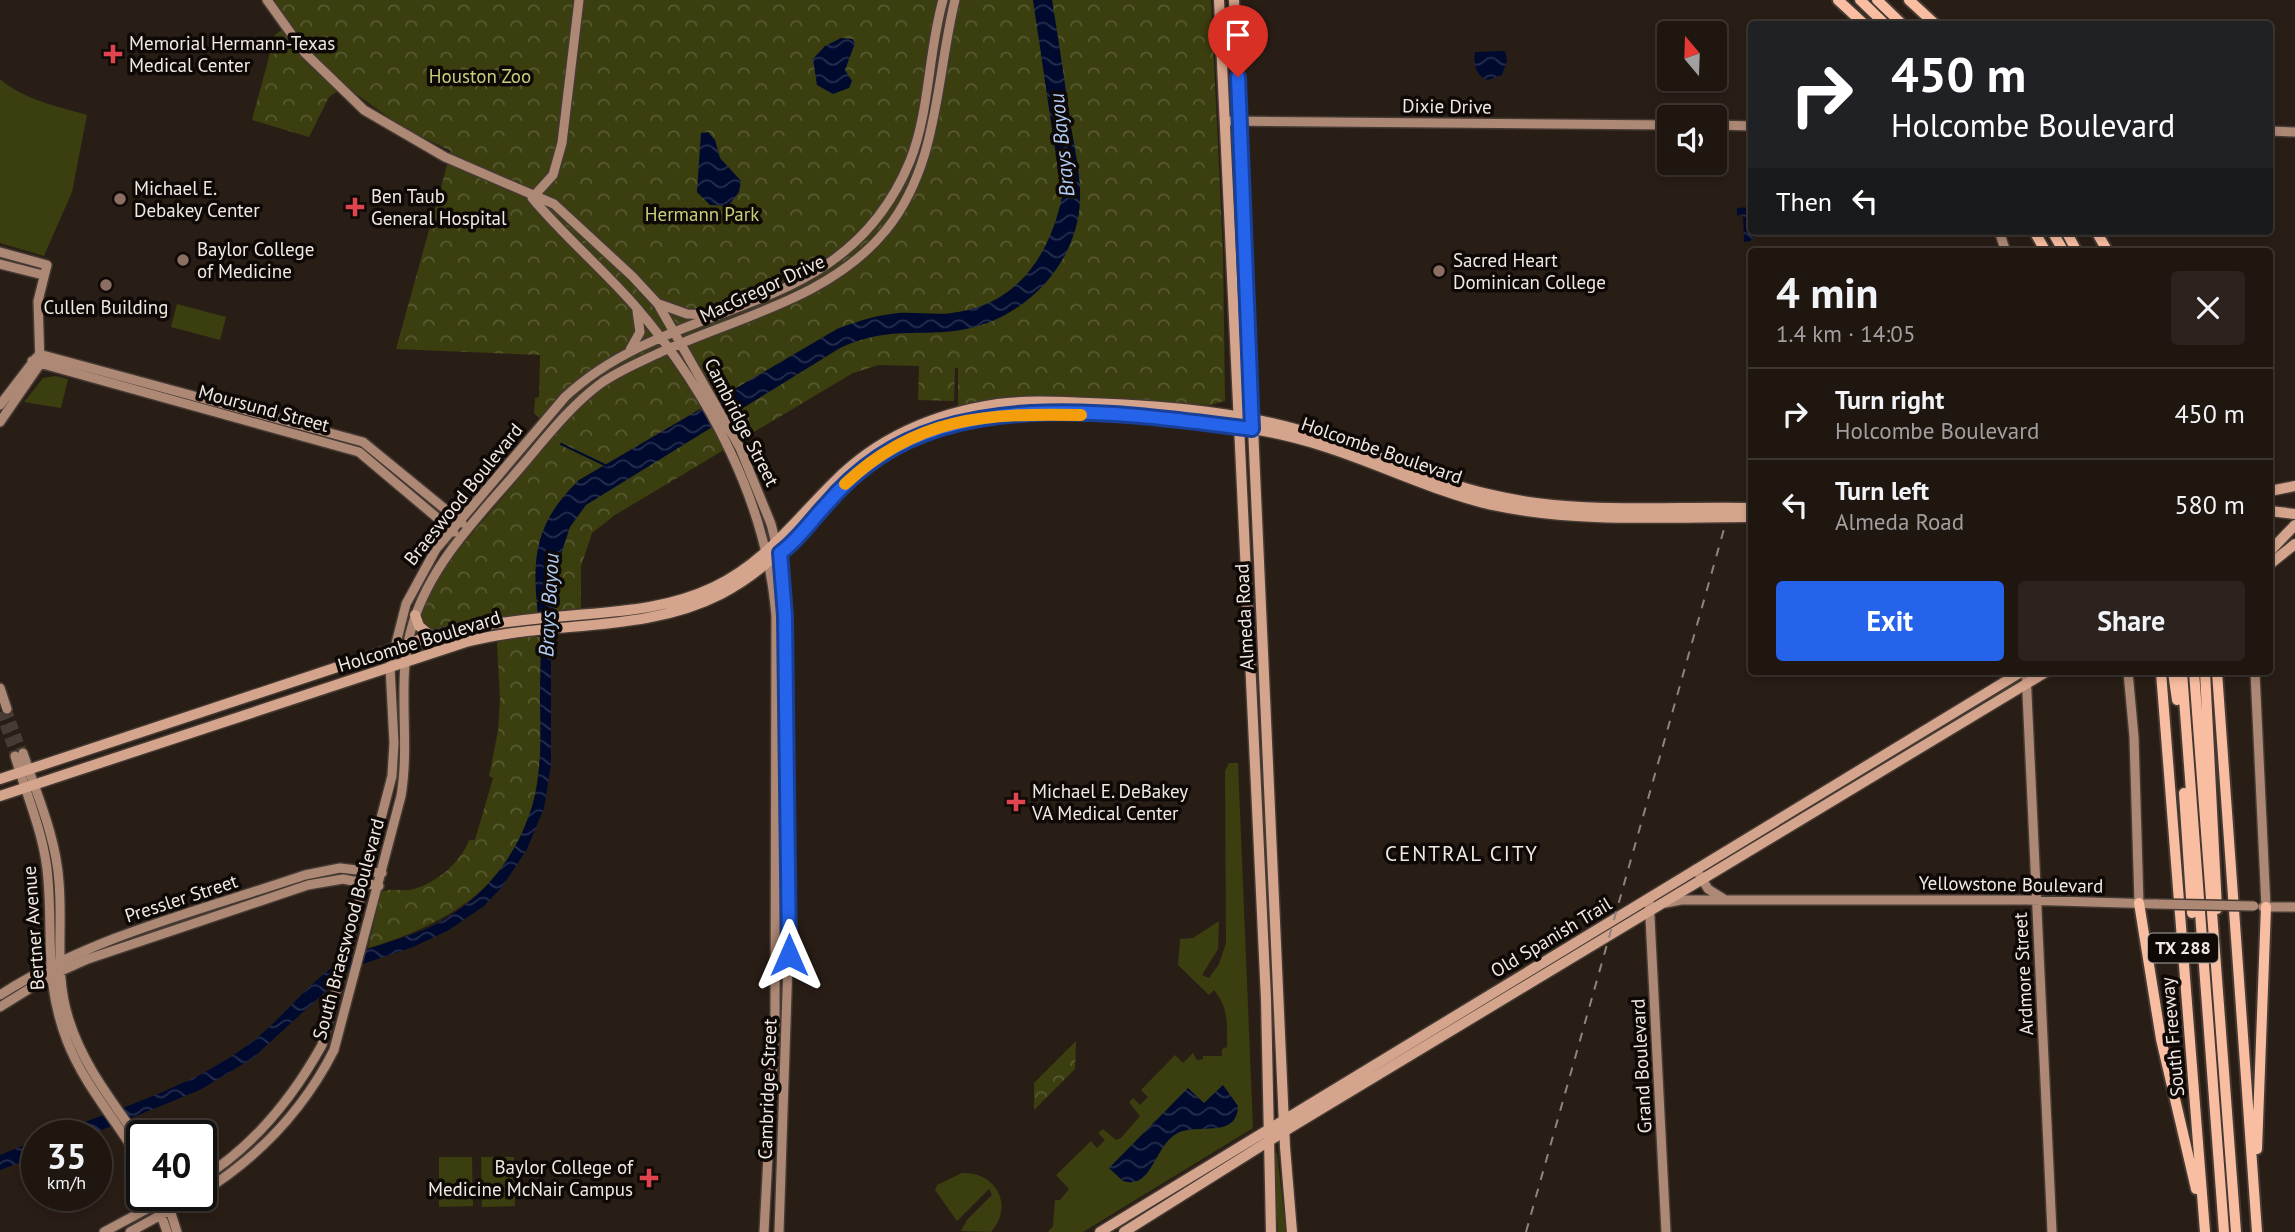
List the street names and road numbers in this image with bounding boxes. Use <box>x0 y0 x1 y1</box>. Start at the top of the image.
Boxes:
street label: Dixie Drive <box>1402 93 1492 119</box>
street label: MacGregor Drive <box>696 249 828 327</box>
street label: Cambridge Street <box>699 354 785 491</box>
street label: Moursund Street <box>196 379 333 437</box>
street label: Holcombe Boulevard <box>1298 411 1466 489</box>
street label: Braeswood Boulevard <box>398 418 528 570</box>
street label: Almeda Road <box>1229 563 1259 671</box>
street label: Holcombe Boulevard <box>335 605 503 677</box>
street label: South Braeswood Boulevard <box>307 816 389 1042</box>
street label: Bertner Avenue <box>17 865 49 991</box>
street label: Pressler Street <box>121 868 241 928</box>
street label: Yellowstone Boulevard <box>1918 870 2104 898</box>
street label: Old Spanish Trail <box>1486 891 1616 983</box>
street label: Ardmore Street <box>2008 911 2038 1036</box>
road number: TX 288 <box>2148 933 2218 962</box>
street label: South Freeway <box>2155 976 2189 1098</box>
street label: Grand Boulevard <box>1625 998 1657 1134</box>
street label: Cambridge Street <box>753 1018 781 1160</box>

